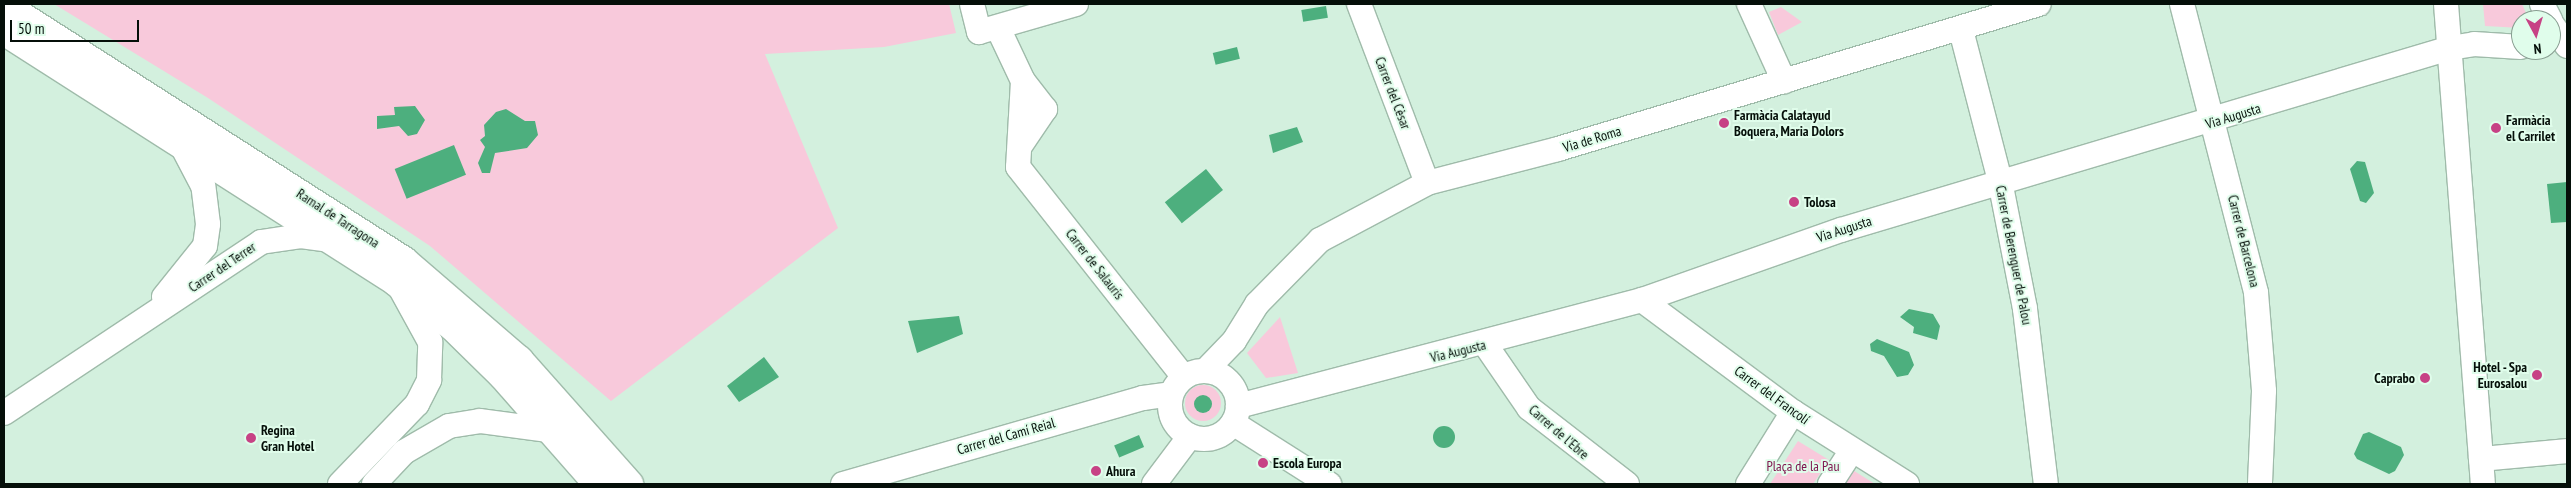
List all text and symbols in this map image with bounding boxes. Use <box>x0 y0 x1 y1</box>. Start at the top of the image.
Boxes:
scale bar <box>12 10 141 42</box>
north arrow <box>2511 10 2561 60</box>
text: 50 m <box>18 19 44 38</box>
text: N <box>2533 40 2542 58</box>
street label: Carrer del Cèsar <box>1372 54 1414 132</box>
street label: Via Augusta <box>2203 100 2263 132</box>
place label: Farmàcia Calatayud Boquera, Maria Dolors <box>1734 107 1845 140</box>
place label: Farmàcia el Carrilet <box>2506 112 2555 144</box>
marker: Farmàcia Calatayud Boquera, Maria Dolors <box>1718 117 1730 129</box>
street label: Via de Roma <box>1561 122 1623 156</box>
marker: Farmàcia el Carrilet <box>2490 122 2502 134</box>
street label: Carrer de Berenguer de Palou <box>1992 184 2036 326</box>
street label: Ramal de Tarragona <box>293 185 383 251</box>
street label: Carrer de Barcelona <box>2224 193 2264 289</box>
place label: Tolosa <box>1804 194 1836 210</box>
marker: Tolosa <box>1788 196 1800 208</box>
street label: Via Augusta <box>1814 212 1874 246</box>
street label: Carrer de Salauris <box>1062 225 1128 303</box>
street label: Carrer del Terrer <box>185 238 259 296</box>
street label: Via Augusta <box>1428 336 1488 366</box>
place label: Hotel - Spa Eurosalou <box>2472 359 2527 392</box>
street label: Carrer del Francolí <box>1731 362 1813 428</box>
marker: Hotel - Spa Eurosalou <box>2531 369 2543 381</box>
place label: Caprabo <box>2374 370 2415 386</box>
marker: Caprabo <box>2419 372 2431 384</box>
street label: Carrer de l'Ebre <box>1525 401 1593 463</box>
street label: Carrer del Camí Reial <box>955 414 1057 458</box>
place label: Regina Gran Hotel <box>261 422 314 454</box>
marker: Regina Gran Hotel <box>245 432 257 444</box>
place label: Escola Europa <box>1273 455 1342 471</box>
marker: Escola Europa <box>1257 457 1269 469</box>
park label: Plaça de la Pau <box>1767 458 1839 474</box>
place label: Ahura <box>1106 463 1135 479</box>
marker: Ahura <box>1090 465 1102 477</box>

